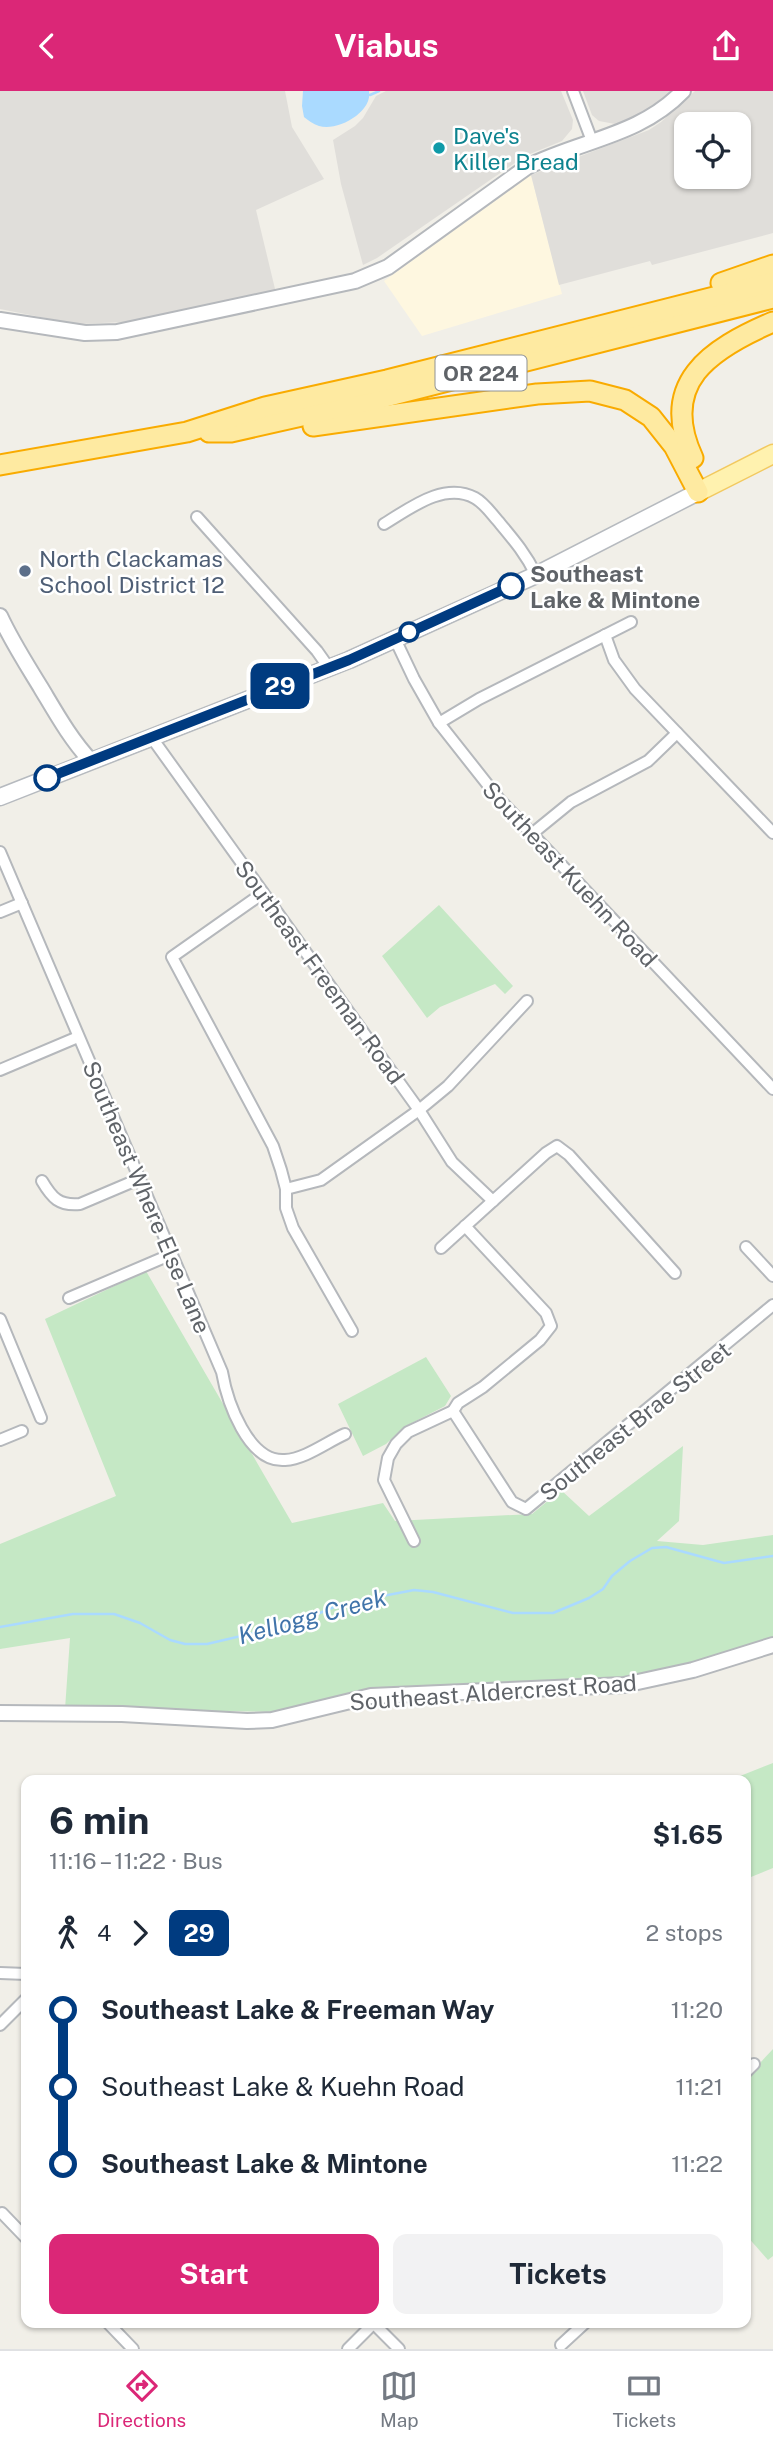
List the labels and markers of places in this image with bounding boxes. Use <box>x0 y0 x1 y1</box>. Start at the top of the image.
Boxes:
place label: Dave's Killer Bread <box>453 122 579 175</box>
marker: Dave's Killer Bread <box>431 140 447 156</box>
place label: North Clackamas School District 12 <box>39 545 225 598</box>
place label: Southeast Lake & Mintone <box>530 560 700 613</box>
marker: North Clackamas School District 12 <box>17 563 33 579</box>
marker: Southeast Lake & Mintone <box>498 573 524 599</box>
unlabelled marker <box>399 622 419 642</box>
unlabelled marker <box>34 765 60 791</box>

